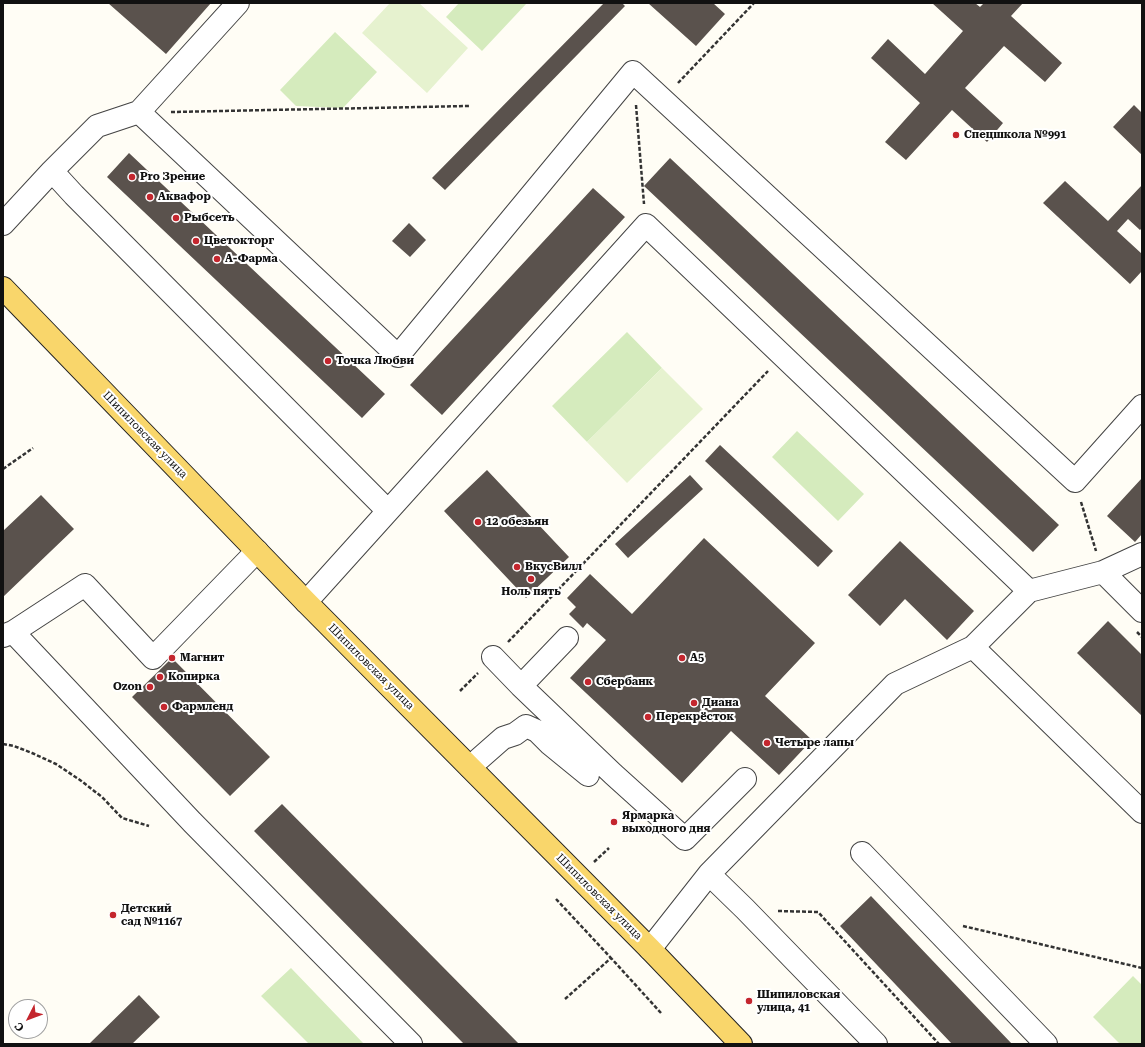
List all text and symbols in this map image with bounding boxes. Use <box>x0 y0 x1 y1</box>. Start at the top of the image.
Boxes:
place label: Спецшкола №991 <box>964 128 1066 142</box>
marker: Спецшкола №991 <box>951 130 961 140</box>
place label: Pro Зрение <box>140 170 205 184</box>
marker: Pro Зрение <box>127 172 137 182</box>
place label: Аквафор <box>158 190 211 204</box>
marker: Аквафор <box>145 192 155 202</box>
place label: Рыбсеть <box>184 211 235 225</box>
marker: Рыбсеть <box>171 213 181 223</box>
place label: Цветокторг <box>204 234 274 248</box>
marker: Цветокторг <box>191 236 201 246</box>
place label: А-Фарма <box>225 252 278 266</box>
marker: А-Фарма <box>212 254 222 264</box>
place label: Точка Любви <box>336 354 414 368</box>
marker: Точка Любви <box>323 356 333 366</box>
street label: Шипиловская улица <box>100 389 190 481</box>
place label: 12 обезьян <box>486 515 549 529</box>
marker: 12 обезьян <box>473 517 483 527</box>
place label: ВкусВилл <box>525 560 582 574</box>
marker: ВкусВилл <box>512 562 522 572</box>
marker: Ноль пять <box>526 574 536 584</box>
place label: Ноль пять <box>501 585 561 599</box>
street label: Шипиловская улица <box>325 621 417 713</box>
place label: Магнит <box>180 651 224 665</box>
place label: А5 <box>690 651 704 665</box>
marker: Магнит <box>167 653 177 663</box>
marker: А5 <box>677 653 687 663</box>
place label: Копирка <box>168 670 220 684</box>
marker: Копирка <box>155 672 165 682</box>
place label: Сбербанк <box>596 675 653 689</box>
marker: Сбербанк <box>583 677 593 687</box>
place label: Ozon <box>113 680 142 694</box>
marker: Ozon <box>145 682 155 692</box>
place label: Диана <box>702 696 739 710</box>
marker: Диана <box>689 698 699 708</box>
place label: Фармленд <box>172 700 233 714</box>
marker: Фармленд <box>159 702 169 712</box>
place label: Перекрёсток <box>656 710 734 724</box>
marker: Перекрёсток <box>643 712 653 722</box>
place label: Четыре лапы <box>775 736 854 750</box>
marker: Четыре лапы <box>762 738 772 748</box>
place label: Ярмарка выходного дня <box>622 809 710 835</box>
marker: Ярмарка выходного дня <box>609 817 619 827</box>
street label: Шипиловская улица <box>553 851 645 943</box>
place label: Детский сад №1167 <box>121 902 182 928</box>
marker: Детский сад №1167 <box>108 910 118 920</box>
place label: Шипиловская улица, 41 <box>757 988 840 1014</box>
marker: Шипиловская улица, 41 <box>744 996 754 1006</box>
north arrow <box>8 999 48 1039</box>
text: С <box>12 1019 27 1034</box>

